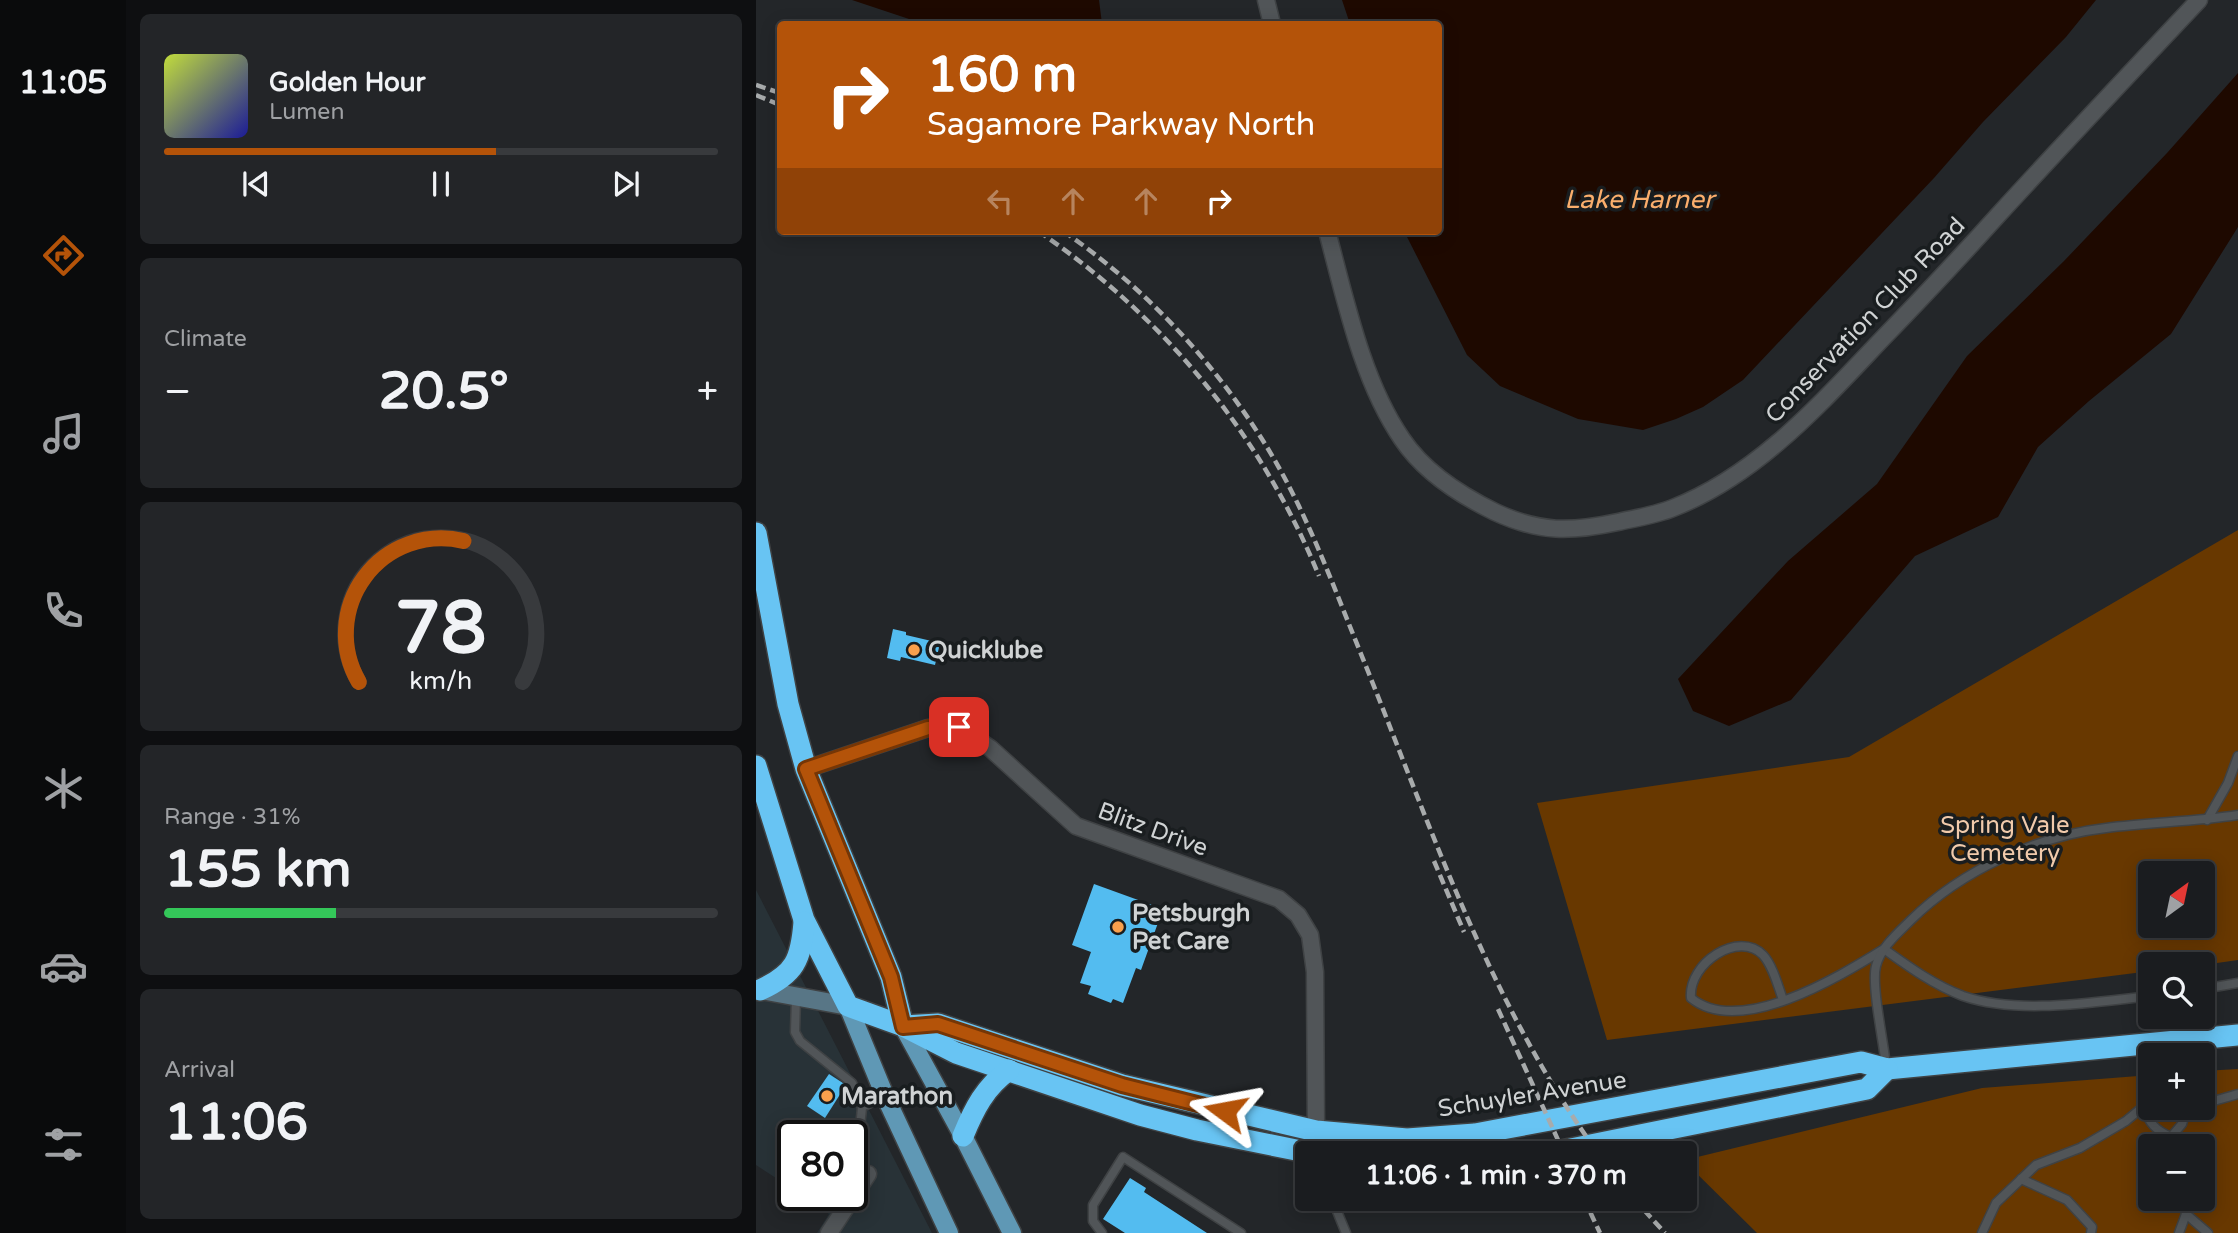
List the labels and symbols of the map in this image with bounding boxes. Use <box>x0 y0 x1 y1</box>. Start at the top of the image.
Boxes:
water label: Lake Harner <box>1564 184 1717 215</box>
street label: Conservation Club Road <box>1759 211 1971 429</box>
place label: Quicklube <box>928 636 1043 665</box>
marker: Quicklube <box>906 642 922 658</box>
pin <box>929 697 989 757</box>
street label: Blitz Drive <box>1094 796 1212 863</box>
park label: Spring Vale Cemetery <box>1940 811 2070 868</box>
north arrow <box>2138 861 2216 938</box>
place label: Petsburgh Pet Care <box>1132 899 1250 956</box>
marker: Petsburgh Pet Care <box>1110 919 1126 935</box>
street label: Schuyler Avenue <box>1436 1065 1628 1124</box>
position arrow <box>1188 1074 1262 1148</box>
place label: Marathon <box>841 1082 953 1111</box>
marker: Marathon <box>819 1088 835 1104</box>
speed limit sign: 80 <box>777 1120 868 1211</box>

